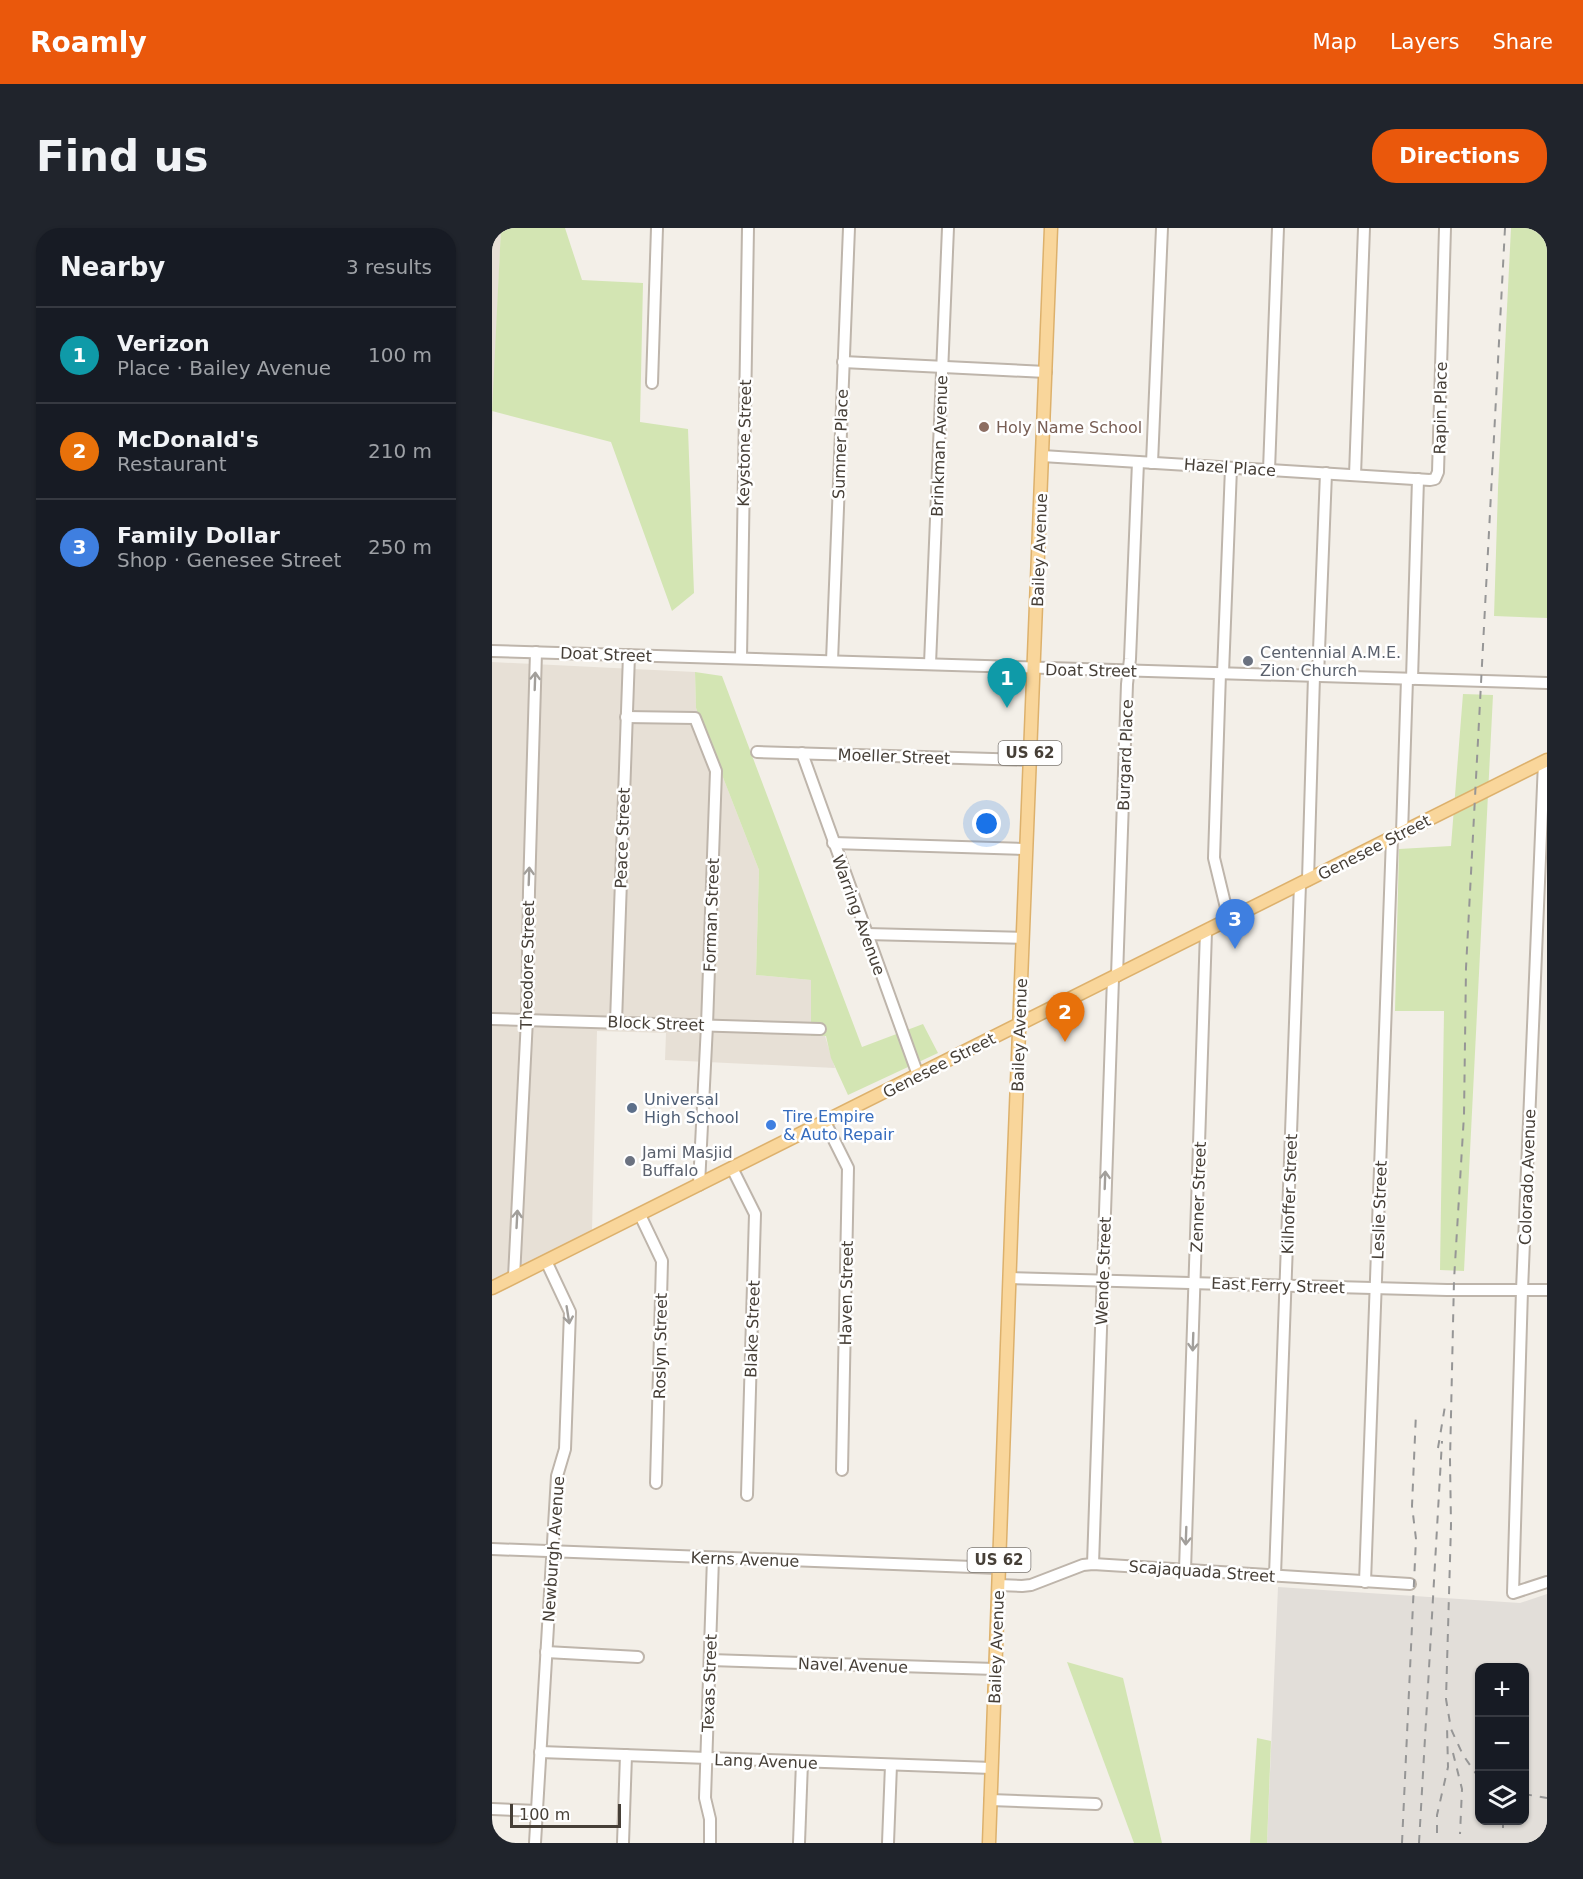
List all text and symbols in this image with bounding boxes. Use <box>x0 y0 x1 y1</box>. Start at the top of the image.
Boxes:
text: Roamly <box>30 26 147 59</box>
text: Map <box>1313 30 1357 54</box>
text: Layers <box>1390 30 1459 54</box>
text: Share <box>1492 30 1553 54</box>
button: Directions <box>1372 129 1547 183</box>
text: Find us <box>36 132 209 181</box>
text: Nearby <box>60 252 165 282</box>
text: 3 results <box>346 255 432 279</box>
text: Verizon <box>117 331 210 356</box>
text: 1 <box>73 343 86 367</box>
text: 100 m <box>368 343 432 367</box>
text: Place · Bailey Avenue <box>117 356 331 380</box>
street label: Rapin Place <box>1430 361 1451 455</box>
street label: Brinkman Avenue <box>928 375 951 517</box>
street label: Keystone Street <box>734 379 755 507</box>
street label: Sumner Place <box>829 389 852 499</box>
place label: Holy Name School <box>996 418 1142 437</box>
marker: Holy Name School <box>977 420 991 434</box>
text: McDonald's <box>117 427 259 452</box>
text: 2 <box>73 439 86 463</box>
text: 210 m <box>368 439 432 463</box>
text: Restaurant <box>117 452 227 476</box>
street label: Hazel Place <box>1183 455 1277 480</box>
street label: Bailey Avenue <box>1028 493 1051 607</box>
text: Family Dollar <box>117 523 280 548</box>
text: 3 <box>73 535 86 559</box>
text: 250 m <box>368 535 432 559</box>
text: Shop · Genesee Street <box>117 548 341 572</box>
street label: Doat Street <box>560 643 652 666</box>
place label: Centennial A.M.E. Zion Church <box>1260 643 1401 680</box>
marker: Centennial A.M.E. Zion Church <box>1241 654 1255 668</box>
pin: 1 <box>988 658 1026 708</box>
street label: Doat Street <box>1045 660 1137 681</box>
one-way arrow <box>530 672 541 692</box>
street label: Burgard Place <box>1114 699 1137 811</box>
road number: US 62 <box>998 741 1062 765</box>
street label: Moeller Street <box>837 745 951 768</box>
street label: Peace Street <box>611 787 634 889</box>
your location <box>972 809 1001 838</box>
street label: Genesee Street <box>1315 811 1434 884</box>
street label: Warring Avenue <box>828 852 889 978</box>
street label: Forman Street <box>700 858 723 972</box>
one-way arrow <box>523 867 535 887</box>
street label: Theodore Street <box>517 900 538 1031</box>
pin: 3 <box>1216 900 1254 949</box>
street label: Bailey Avenue <box>1008 978 1031 1092</box>
pin: 2 <box>1046 992 1084 1042</box>
street label: Block Street <box>607 1012 705 1035</box>
street label: Genesee Street <box>880 1029 999 1102</box>
place label: Universal High School <box>644 1090 739 1127</box>
marker: Universal High School <box>625 1101 639 1115</box>
place label: Tire Empire & Auto Repair <box>782 1107 894 1144</box>
street label: Colorado Avenue <box>1516 1109 1539 1245</box>
marker: Tire Empire & Auto Repair <box>764 1118 778 1132</box>
street label: Kilhoffer Street <box>1278 1133 1301 1255</box>
street label: Zenner Street <box>1187 1141 1210 1253</box>
place label: Jami Masjid Buffalo <box>641 1143 733 1180</box>
marker: Jami Masjid Buffalo <box>623 1154 637 1168</box>
street label: Leslie Street <box>1368 1160 1391 1260</box>
one-way arrow <box>1100 1170 1111 1190</box>
one-way arrow <box>512 1209 523 1229</box>
street label: Wende Street <box>1092 1216 1115 1326</box>
street label: Haven Street <box>836 1240 857 1346</box>
street label: East Ferry Street <box>1211 1274 1345 1297</box>
street label: Blake Street <box>741 1280 764 1378</box>
street label: Roslyn Street <box>650 1293 671 1399</box>
one-way arrow <box>562 1305 573 1324</box>
one-way arrow <box>1187 1331 1198 1351</box>
street label: Newburgh Avenue <box>539 1475 568 1623</box>
one-way arrow <box>1180 1526 1192 1546</box>
street label: Kerns Avenue <box>690 1548 800 1571</box>
road number: US 62 <box>968 1548 1030 1572</box>
street label: Scajaquada Street <box>1128 1557 1276 1586</box>
street label: Bailey Avenue <box>985 1590 1008 1704</box>
street label: Texas Street <box>698 1634 721 1733</box>
street label: Navel Avenue <box>798 1654 908 1677</box>
map controls <box>1475 1663 1529 1825</box>
button: + <box>1475 1663 1529 1717</box>
button: − <box>1475 1717 1529 1771</box>
street label: Lang Avenue <box>714 1750 818 1773</box>
button: layers <box>1475 1771 1529 1825</box>
scale bar <box>510 1801 621 1828</box>
text: 100 m <box>519 1805 570 1824</box>

